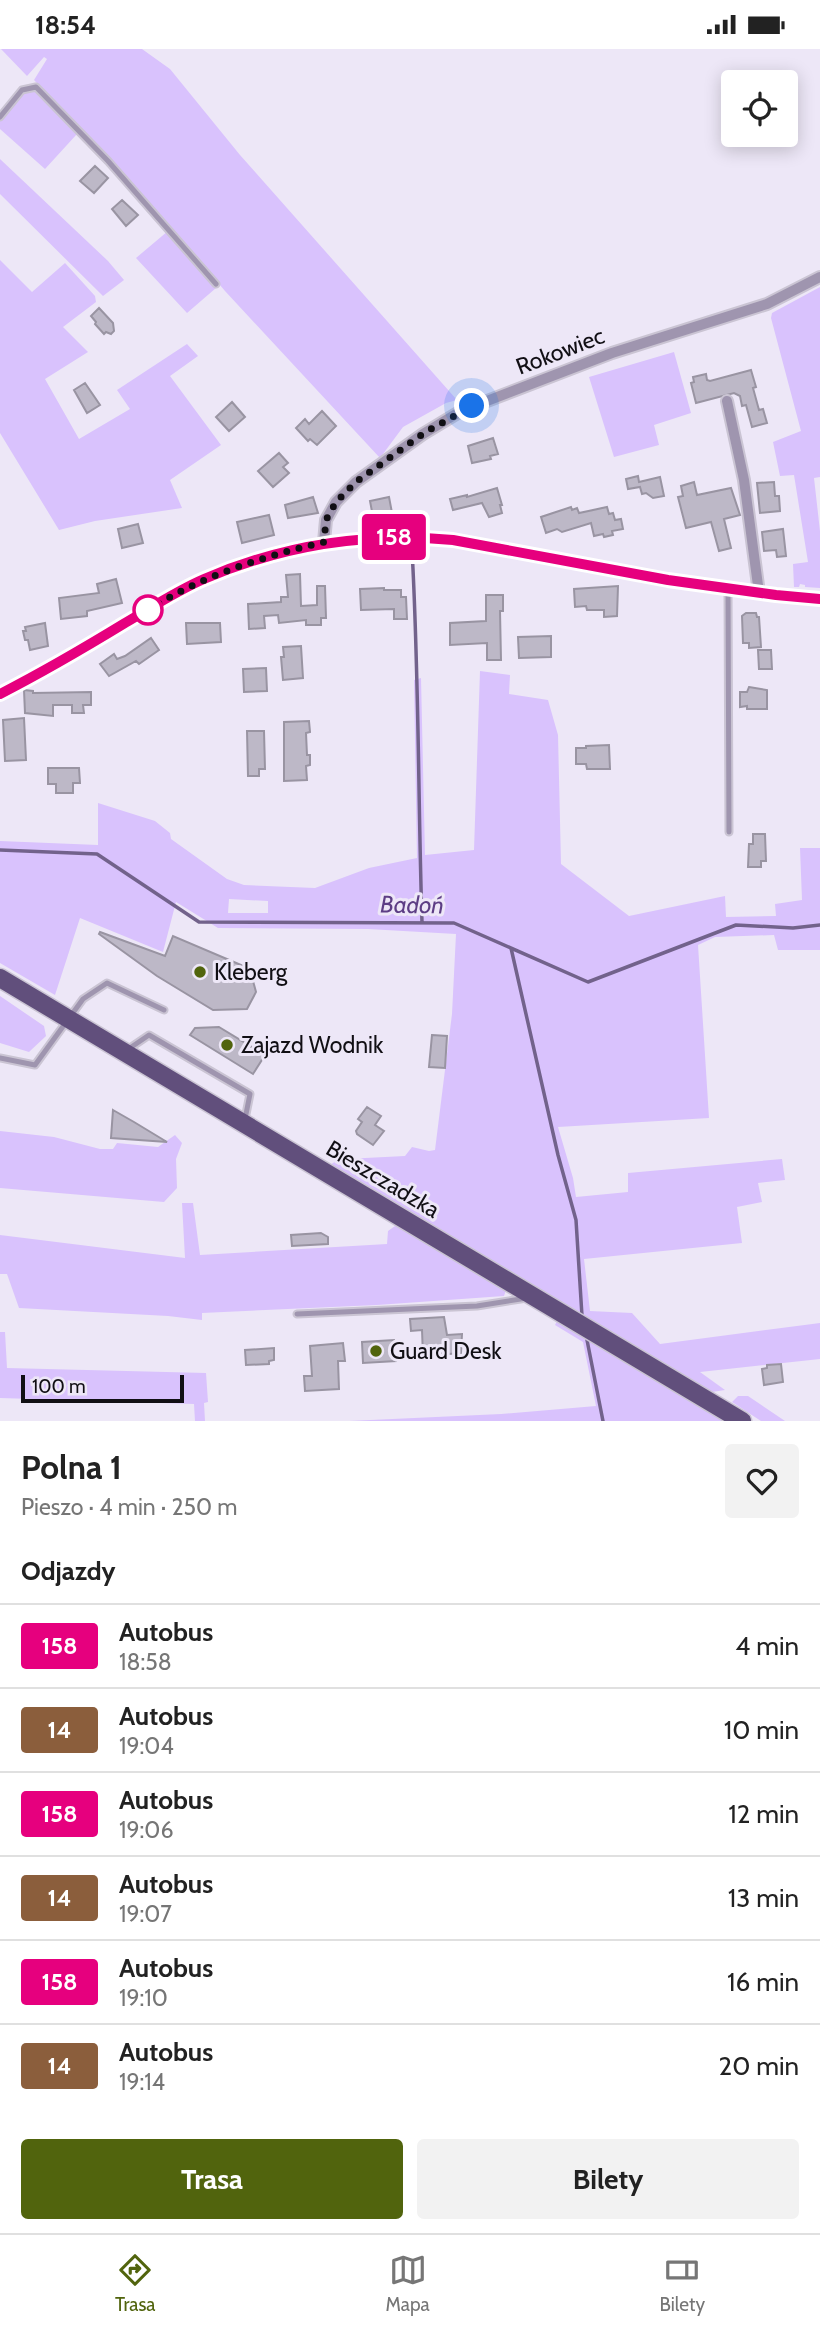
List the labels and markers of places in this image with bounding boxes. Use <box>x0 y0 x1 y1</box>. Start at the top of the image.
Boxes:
unlabelled marker <box>133 595 163 625</box>
place label: Kleberg <box>214 958 288 986</box>
marker: Kleberg <box>192 964 208 980</box>
place label: Zajazd Wodnik <box>241 1031 384 1059</box>
marker: Zajazd Wodnik <box>219 1037 235 1053</box>
place label: Guard Desk <box>390 1337 502 1365</box>
marker: Guard Desk <box>368 1343 384 1359</box>

